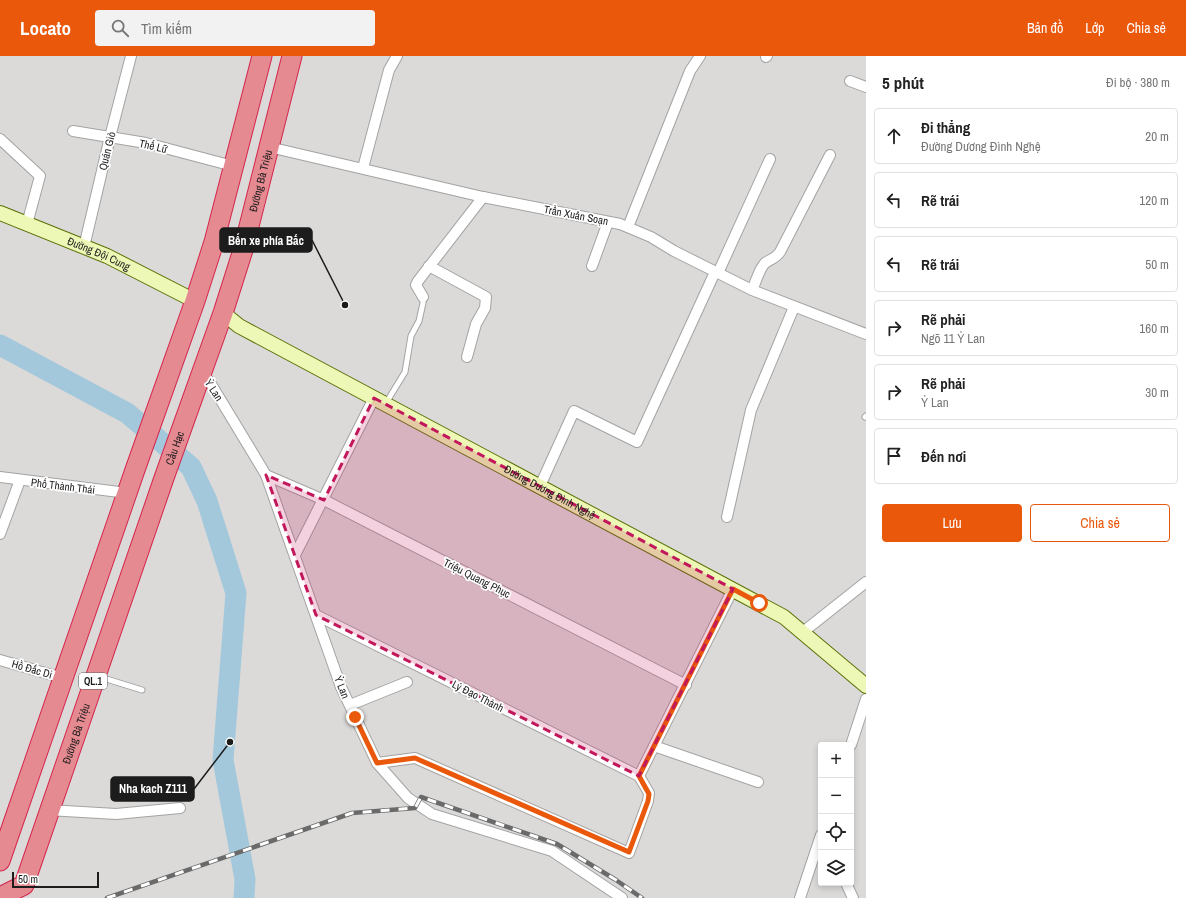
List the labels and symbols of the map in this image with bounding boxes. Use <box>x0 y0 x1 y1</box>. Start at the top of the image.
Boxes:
street label: Quán Giò <box>95 130 119 172</box>
street label: Thế Lữ <box>138 136 169 156</box>
street label: Đường Bà Triệu <box>246 148 275 213</box>
street label: Trần Xuân Soạn <box>543 202 609 228</box>
callout: Bến xe phía Bắc <box>220 228 312 252</box>
text: Bến xe phía Bắc <box>228 233 305 249</box>
street label: Đường Đội Cung <box>65 234 133 274</box>
street label: Ỷ Lan <box>202 376 226 404</box>
street label: Cầu Hạc <box>162 429 187 467</box>
street label: Đường Dương Đình Nghệ <box>502 462 598 522</box>
street label: Phố Thành Thái <box>30 475 96 497</box>
street label: Triệu Quang Phục <box>441 555 513 601</box>
route start <box>750 594 768 612</box>
street label: Hồ Đắc Di <box>10 657 54 681</box>
road number: QL.1 <box>79 673 107 689</box>
street label: Ỷ Lan <box>331 674 353 700</box>
street label: Lý Đạo Thành <box>450 677 506 715</box>
street label: Đường Bà Triệu <box>59 701 93 766</box>
route end <box>346 708 364 726</box>
callout: Nha kach Z111 <box>111 777 194 801</box>
text: Nha kach Z111 <box>119 781 187 797</box>
scale bar <box>12 870 99 889</box>

